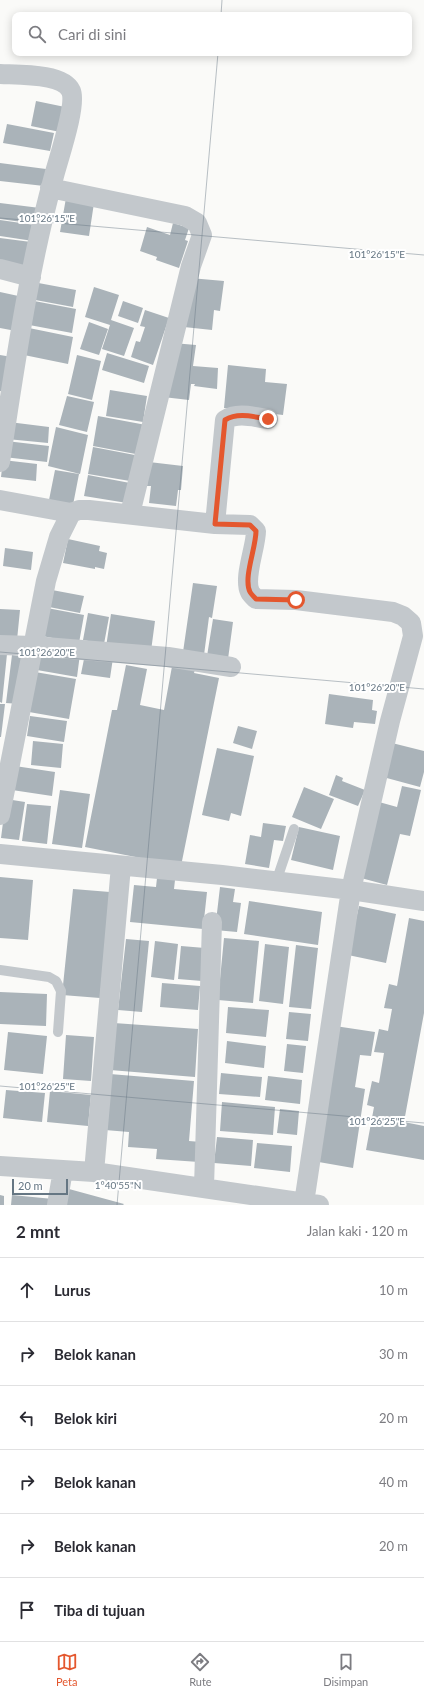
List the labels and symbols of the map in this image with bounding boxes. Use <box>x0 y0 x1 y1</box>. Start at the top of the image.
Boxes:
text: 101°26'15"E <box>19 212 75 224</box>
text: 101°26'15"E <box>349 248 405 260</box>
route end <box>259 410 277 428</box>
route start <box>287 591 305 609</box>
text: 101°26'20"E <box>19 646 75 658</box>
text: 101°26'20"E <box>349 681 405 693</box>
text: 101°26'25"E <box>19 1080 75 1092</box>
text: 101°26'25"E <box>349 1115 405 1127</box>
scale bar <box>12 1177 68 1196</box>
text: 1°40'55"N <box>95 1179 141 1191</box>

